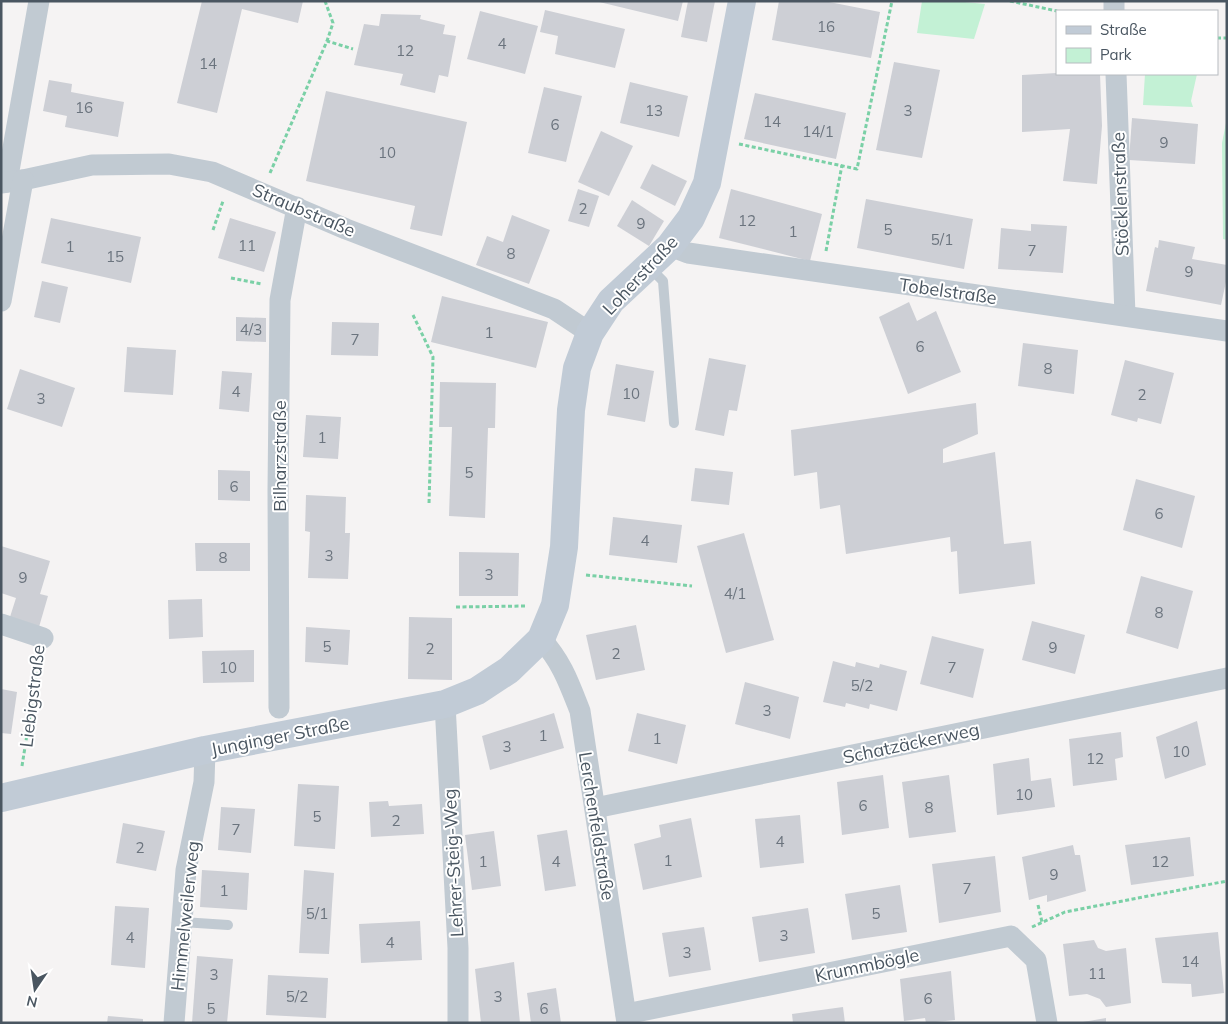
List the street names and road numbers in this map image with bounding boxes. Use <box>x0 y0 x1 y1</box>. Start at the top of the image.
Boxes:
street label: Stöcklenstraße <box>1106 132 1134 256</box>
street label: Straubstraße <box>249 178 359 242</box>
street label: Loherstraße <box>597 230 683 320</box>
street label: Tobelstraße <box>898 273 998 309</box>
street label: Bilharzstraße <box>268 400 291 512</box>
street label: Liebigstraße <box>14 643 50 749</box>
street label: Junginger Straße <box>209 711 351 761</box>
street label: Schatzäckerweg <box>841 717 981 769</box>
street label: Lerchenfeldstraße <box>574 750 620 902</box>
street label: Lehrer-Steig-Weg <box>438 788 468 938</box>
street label: Himmelweilerweg <box>166 840 204 992</box>
street label: Krummbögle <box>813 943 921 987</box>

